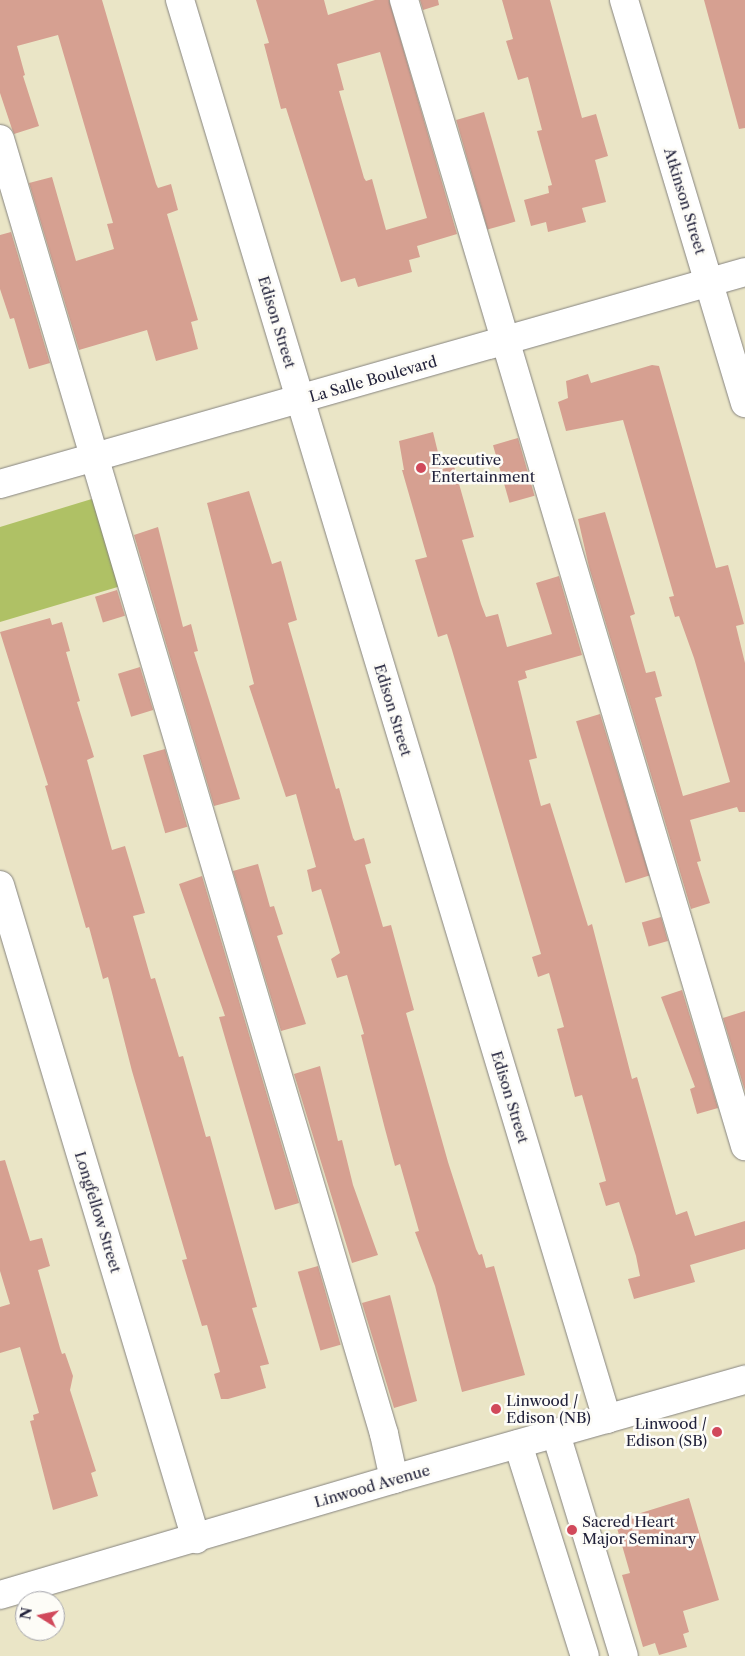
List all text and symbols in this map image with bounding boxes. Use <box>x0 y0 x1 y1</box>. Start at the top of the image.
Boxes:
street label: Atkinson Street <box>660 146 710 256</box>
street label: Edison Street <box>254 274 300 370</box>
street label: La Salle Boulevard <box>307 352 439 406</box>
place label: Executive Entertainment <box>431 450 535 485</box>
marker: Executive Entertainment <box>415 462 427 474</box>
street label: Edison Street <box>370 662 416 758</box>
street label: Edison Street <box>487 1049 533 1145</box>
street label: Longfellow Street <box>71 1149 125 1275</box>
place label: Linwood / Edison (NB) <box>506 1391 591 1426</box>
marker: Linwood / Edison (NB) <box>490 1403 502 1415</box>
place label: Linwood / Edison (SB) <box>626 1414 707 1449</box>
marker: Linwood / Edison (SB) <box>711 1426 723 1438</box>
street label: Linwood Avenue <box>312 1461 432 1511</box>
place label: Sacred Heart Major Seminary <box>582 1512 697 1547</box>
marker: Sacred Heart Major Seminary <box>566 1524 578 1536</box>
north arrow <box>15 1591 65 1641</box>
text: N <box>16 1606 36 1621</box>

